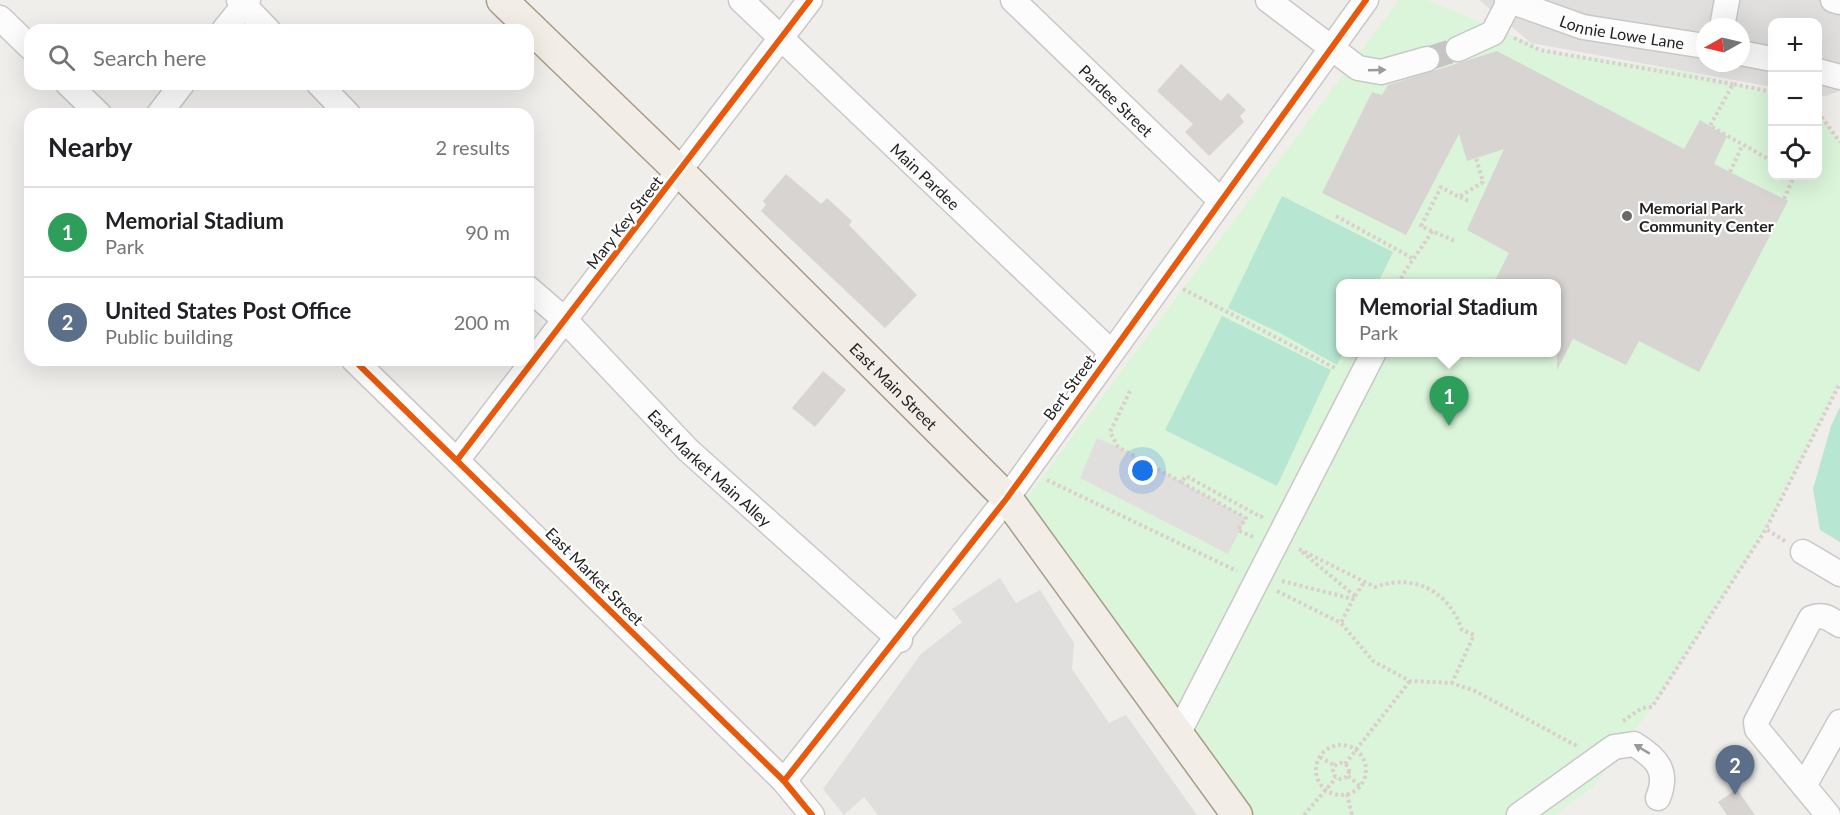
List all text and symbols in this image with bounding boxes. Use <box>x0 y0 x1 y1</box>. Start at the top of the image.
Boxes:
street label: Lonnie Lowe Lane <box>1557 10 1686 52</box>
north arrow <box>1696 18 1750 72</box>
map controls <box>1768 18 1822 180</box>
button: + <box>1768 18 1822 72</box>
search box <box>24 24 534 90</box>
icon: search <box>45 41 78 74</box>
text: Search here <box>93 44 206 71</box>
street label: Pardee Street <box>1076 60 1158 140</box>
one-way arrow <box>1367 66 1386 75</box>
button: − <box>1768 72 1822 126</box>
button: locate <box>1768 126 1822 180</box>
text: Nearby <box>48 131 133 163</box>
text: 2 results <box>435 135 510 159</box>
street label: Main Pardee <box>887 138 964 213</box>
street label: Mary Key Street <box>582 172 666 272</box>
place label: Memorial Park Community Center <box>1639 198 1774 235</box>
text: Memorial Stadium <box>105 207 284 234</box>
marker: Memorial Park Community Center <box>1620 209 1634 223</box>
text: 1 <box>62 220 73 244</box>
text: 90 m <box>465 220 510 244</box>
text: Park <box>105 234 144 258</box>
popup <box>1336 279 1561 357</box>
text: Memorial Stadium <box>1359 293 1538 320</box>
text: United States Post Office <box>105 297 351 324</box>
text: 2 <box>62 310 73 334</box>
text: 200 m <box>454 310 510 334</box>
text: Park <box>1359 320 1398 344</box>
text: Public building <box>105 324 233 348</box>
street label: East Main Street <box>847 338 942 433</box>
street label: Bert Street <box>1039 350 1099 424</box>
pin: 1 <box>1430 376 1468 426</box>
street label: East Market Main Alley <box>645 405 776 530</box>
your location <box>1128 456 1157 485</box>
street label: East Market Street <box>542 523 648 629</box>
one-way arrow <box>1633 744 1650 754</box>
pin: 2 <box>1716 746 1754 795</box>

